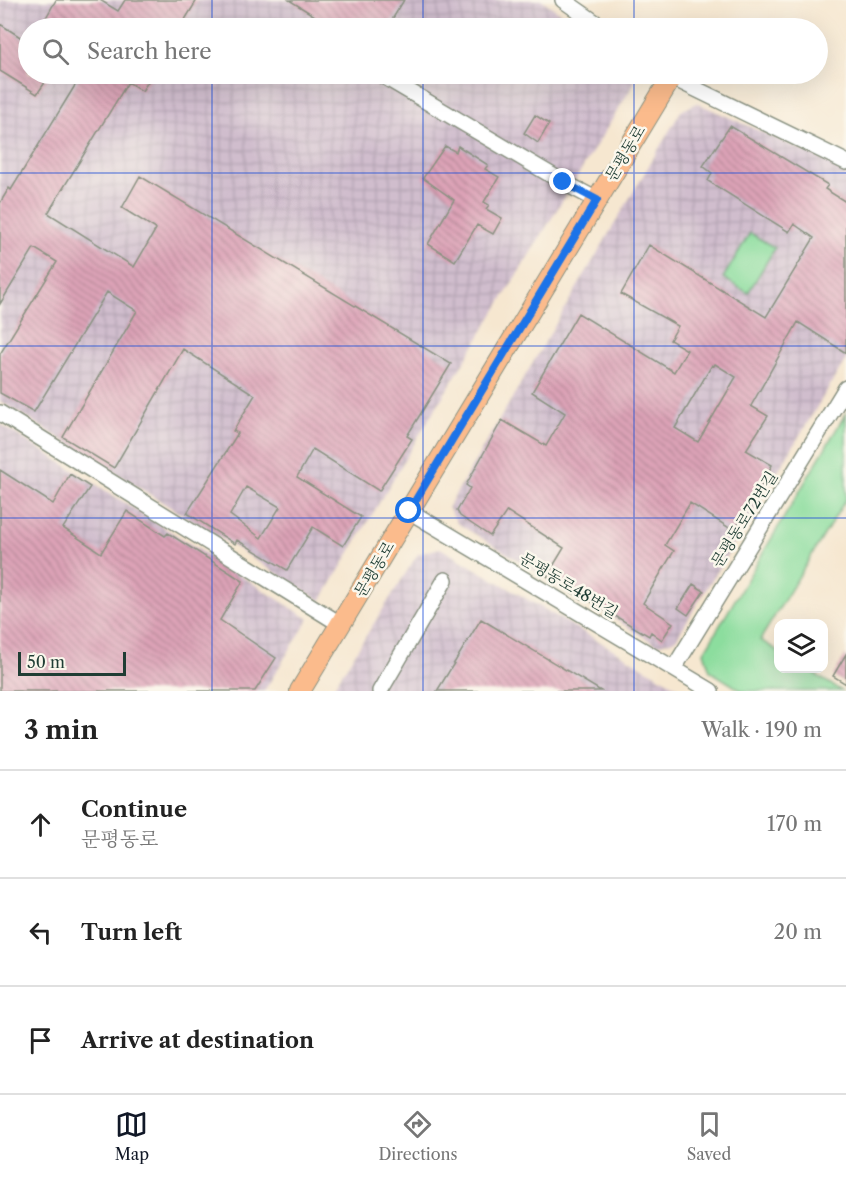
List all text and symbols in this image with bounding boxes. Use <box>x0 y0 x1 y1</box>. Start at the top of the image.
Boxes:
search box <box>18 18 828 84</box>
icon: search <box>39 35 72 68</box>
text: Search here <box>87 38 212 65</box>
street label: 문평동로 <box>601 121 650 185</box>
route end <box>549 168 575 194</box>
street label: 문평동로72번길 <box>706 467 782 571</box>
route start <box>395 497 421 523</box>
street label: 문평동로 <box>350 537 399 601</box>
street label: 문평동로48번길 <box>516 548 622 622</box>
map controls <box>774 619 828 673</box>
button: layers <box>774 619 828 673</box>
scale bar <box>18 649 126 676</box>
text: 50 m <box>27 652 65 672</box>
text: 3 min <box>24 714 98 746</box>
text: Walk · 190 m <box>701 718 822 742</box>
text: Continue <box>81 796 187 823</box>
icon: ahead <box>24 808 57 841</box>
text: 170 m <box>767 812 822 836</box>
text: 문평동로 <box>81 827 158 851</box>
icon: left <box>24 916 57 949</box>
text: Turn left <box>81 919 182 946</box>
text: 20 m <box>774 920 822 944</box>
icon: arrive <box>24 1024 57 1057</box>
text: Arrive at destination <box>81 1027 314 1054</box>
tab: Map <box>115 1108 149 1164</box>
tab: Directions <box>378 1108 457 1164</box>
tab: Saved <box>687 1108 731 1164</box>

